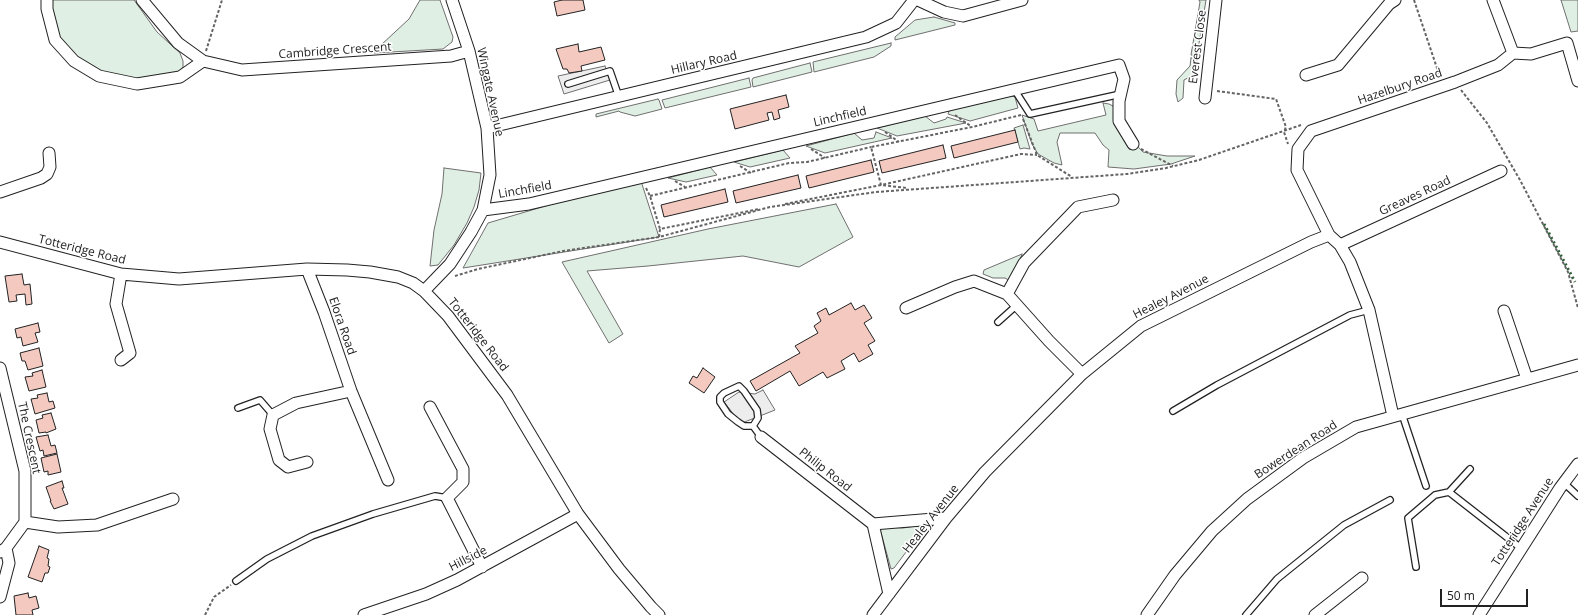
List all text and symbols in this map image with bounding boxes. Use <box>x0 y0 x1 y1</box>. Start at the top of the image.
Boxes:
street label: Everest Close <box>1186 9 1210 85</box>
street label: Cambridge Crescent <box>278 40 392 62</box>
street label: Wingate Avenue <box>474 46 506 138</box>
street label: Hillary Road <box>670 48 738 78</box>
street label: Hazelbury Road <box>1356 66 1444 108</box>
street label: Linchfield <box>812 104 868 130</box>
street label: Greaves Road <box>1377 173 1453 219</box>
street label: Linchfield <box>497 178 553 202</box>
street label: Totteridge Road <box>37 232 127 268</box>
street label: Healey Avenue <box>1131 272 1211 322</box>
street label: Elora Road <box>325 295 359 357</box>
street label: Totteridge Road <box>445 295 511 375</box>
street label: The Crescent <box>14 401 44 475</box>
street label: Bowerdean Road <box>1252 418 1340 482</box>
street label: Philip Road <box>796 445 854 495</box>
street label: Totteridge Avenue <box>1489 475 1557 569</box>
street label: Healey Avenue <box>900 482 962 556</box>
street label: Hillside <box>447 543 489 575</box>
scale bar <box>1442 581 1530 607</box>
text: 50 m <box>1447 587 1475 604</box>

